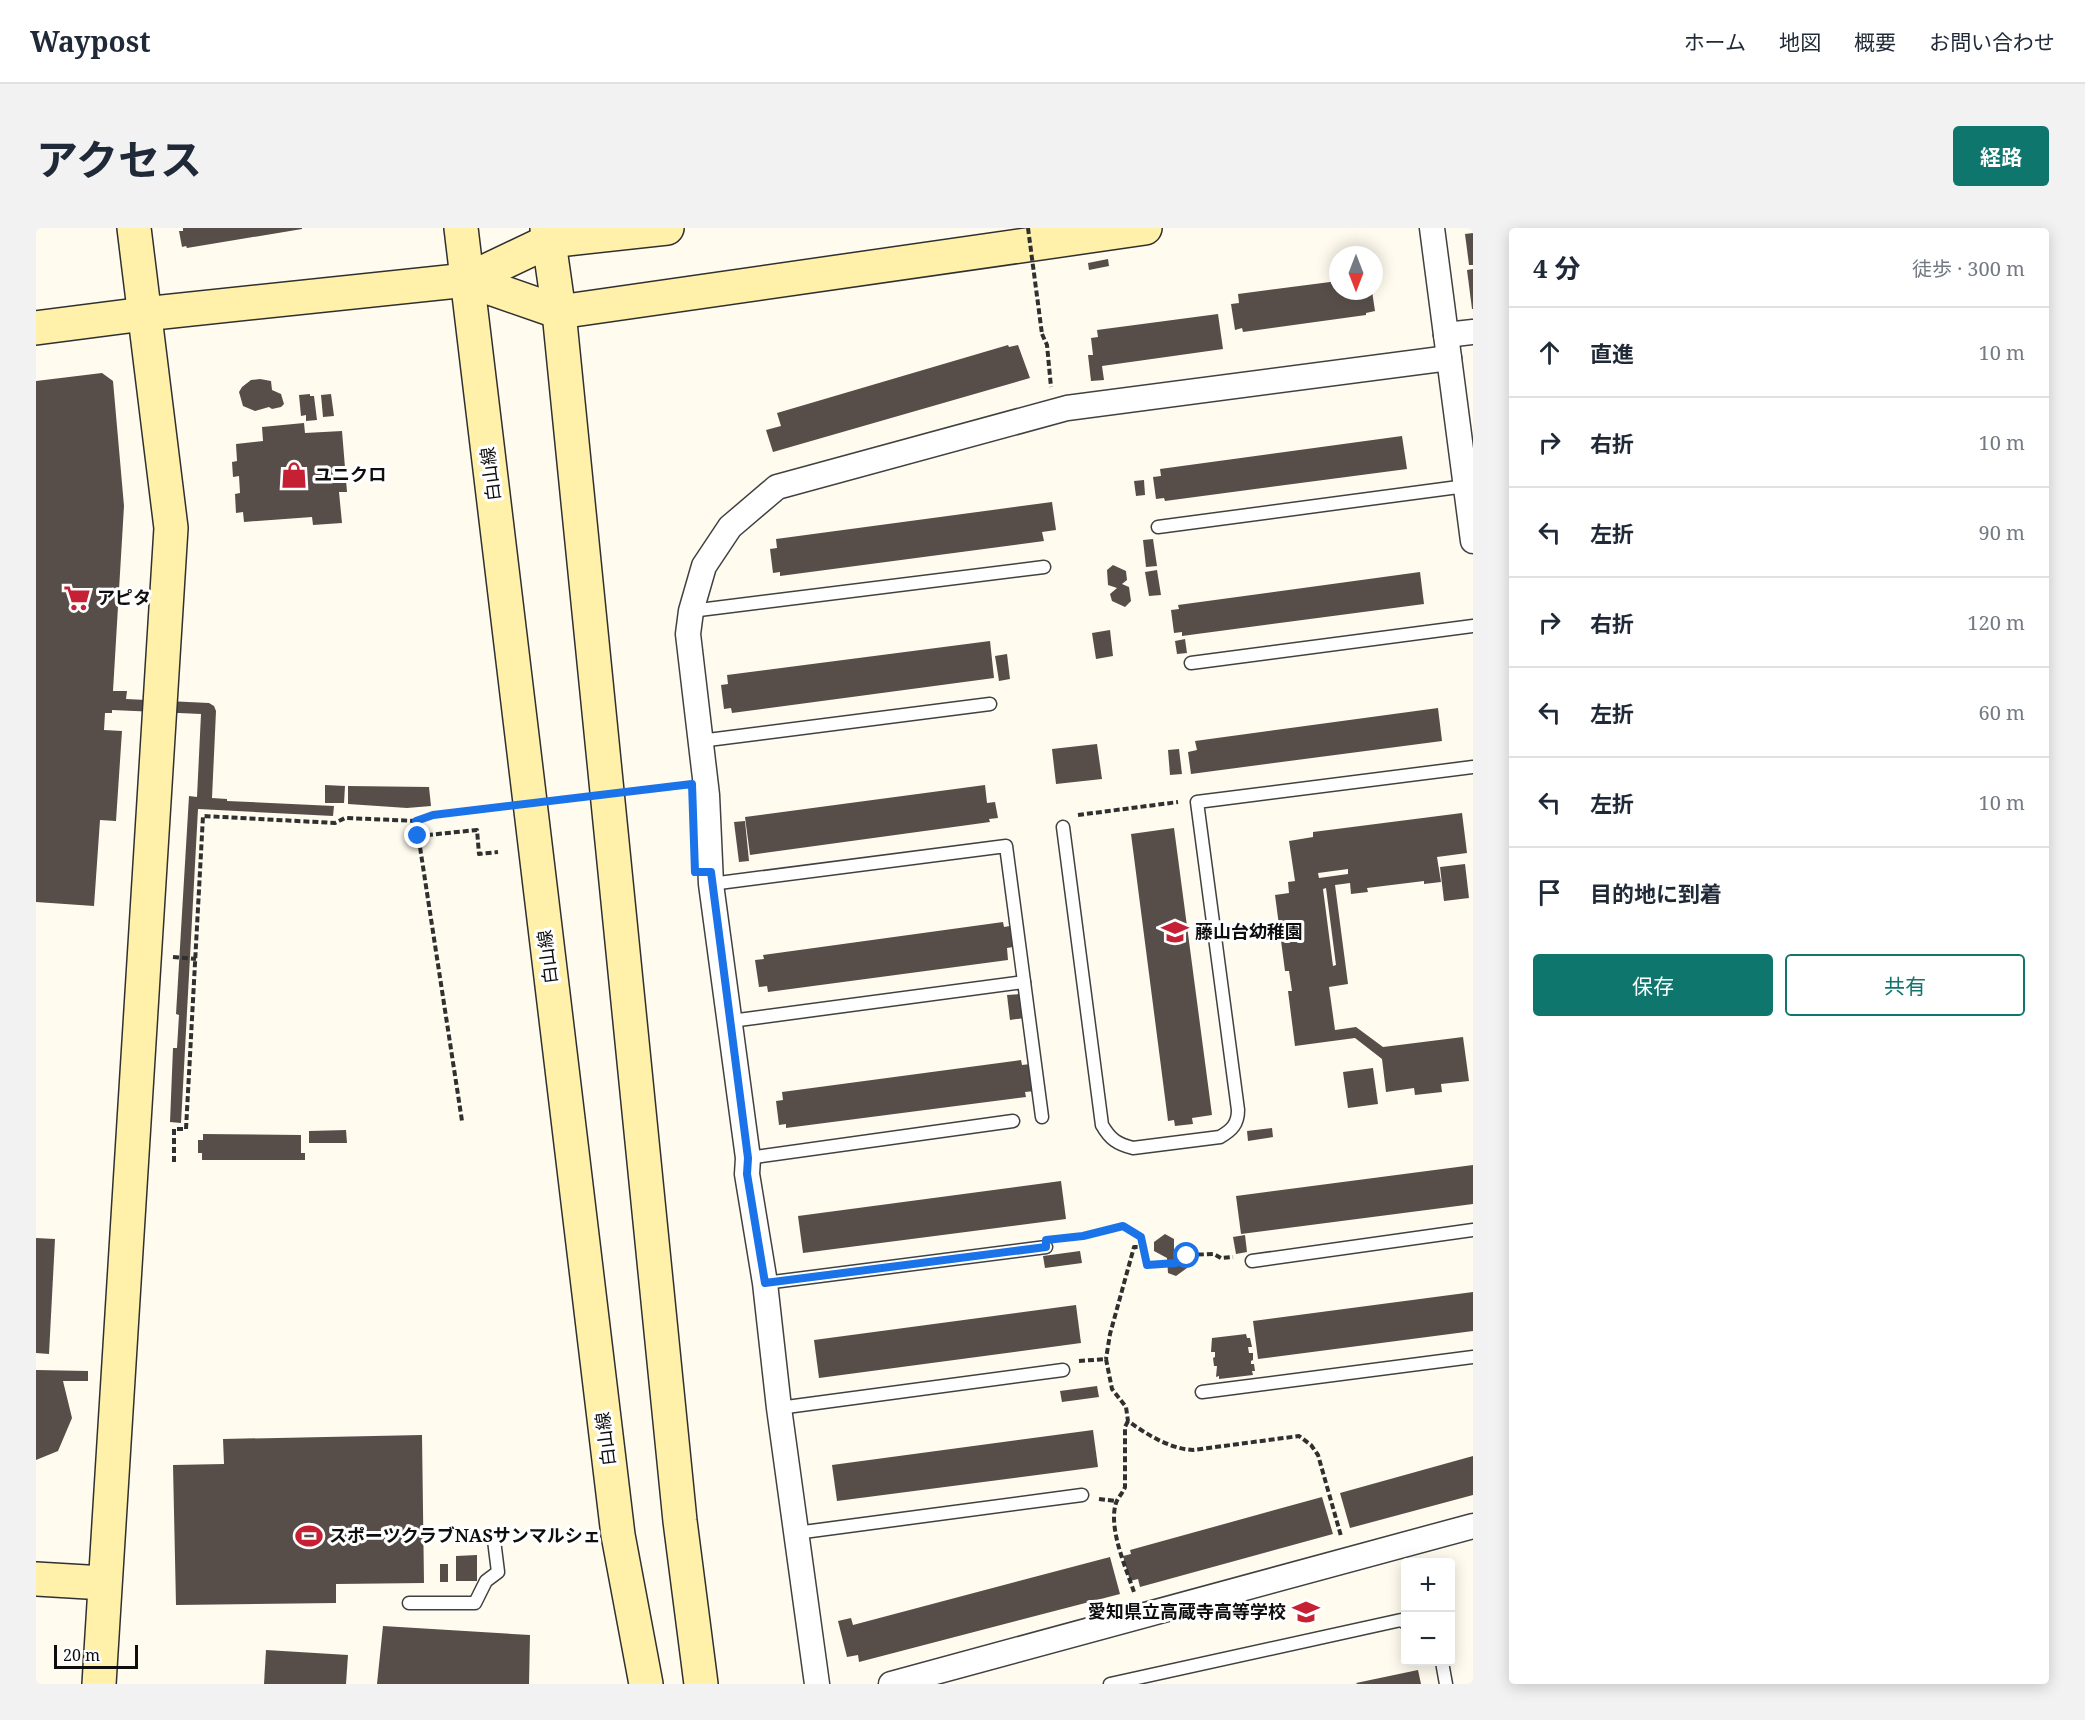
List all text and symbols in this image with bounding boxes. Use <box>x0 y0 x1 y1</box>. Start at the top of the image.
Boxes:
text: Waypost <box>30 22 151 60</box>
text: ホーム <box>1684 28 1746 56</box>
text: 地図 <box>1779 28 1821 56</box>
text: 概要 <box>1854 28 1896 56</box>
text: お問い合わせ <box>1929 28 2055 56</box>
button: 経路 <box>1953 126 2049 186</box>
text: アクセス <box>36 130 202 187</box>
north arrow <box>1329 246 1383 300</box>
text: 4 分 <box>1533 250 1580 286</box>
text: 徒歩 · 300 m <box>1912 255 2025 282</box>
icon: ahead <box>1533 336 1566 369</box>
text: 直進 <box>1590 338 1634 368</box>
text: 10 m <box>1979 339 2025 366</box>
icon: right <box>1533 426 1566 459</box>
text: 右折 <box>1590 428 1634 458</box>
text: 10 m <box>1979 429 2025 456</box>
street label: 白山線 <box>475 446 505 502</box>
shop icon: ユニクロ <box>279 460 309 490</box>
place label: ユニクロ <box>314 462 386 486</box>
icon: left <box>1533 516 1566 549</box>
text: 左折 <box>1590 518 1634 548</box>
text: 90 m <box>1979 519 2025 546</box>
supermarket icon: アピタ <box>62 583 92 613</box>
place label: アピタ <box>97 585 151 609</box>
icon: right <box>1533 606 1566 639</box>
text: 右折 <box>1590 608 1634 638</box>
text: 120 m <box>1967 609 2025 636</box>
icon: left <box>1533 696 1566 729</box>
text: 左折 <box>1590 698 1634 728</box>
text: 60 m <box>1979 699 2025 726</box>
icon: left <box>1533 786 1566 819</box>
text: 左折 <box>1590 788 1634 818</box>
text: 10 m <box>1979 789 2025 816</box>
route end <box>404 822 430 848</box>
icon: arrive <box>1533 876 1566 909</box>
text: 目的地に到着 <box>1590 878 1722 908</box>
school or university icon: 藤山台幼稚園 <box>1160 917 1190 947</box>
place label: 藤山台幼稚園 <box>1195 919 1303 943</box>
street label: 白山線 <box>532 929 562 985</box>
button: 保存 <box>1533 954 1773 1016</box>
button: 共有 <box>1785 954 2025 1016</box>
route start <box>1173 1242 1199 1268</box>
street label: 白山線 <box>590 1411 620 1467</box>
sports icon: スポーツクラブNASサンマルシェ <box>294 1521 324 1551</box>
place label: スポーツクラブNASサンマルシェ <box>329 1523 601 1547</box>
map controls <box>1401 1558 1455 1666</box>
button: + <box>1401 1558 1455 1612</box>
school or university icon: 愛知県立高蔵寺高等学校 <box>1291 1597 1321 1627</box>
place label: 愛知県立高蔵寺高等学校 <box>1088 1599 1286 1623</box>
button: − <box>1401 1612 1455 1666</box>
scale bar <box>54 1642 138 1670</box>
text: 20 m <box>63 1644 100 1666</box>

